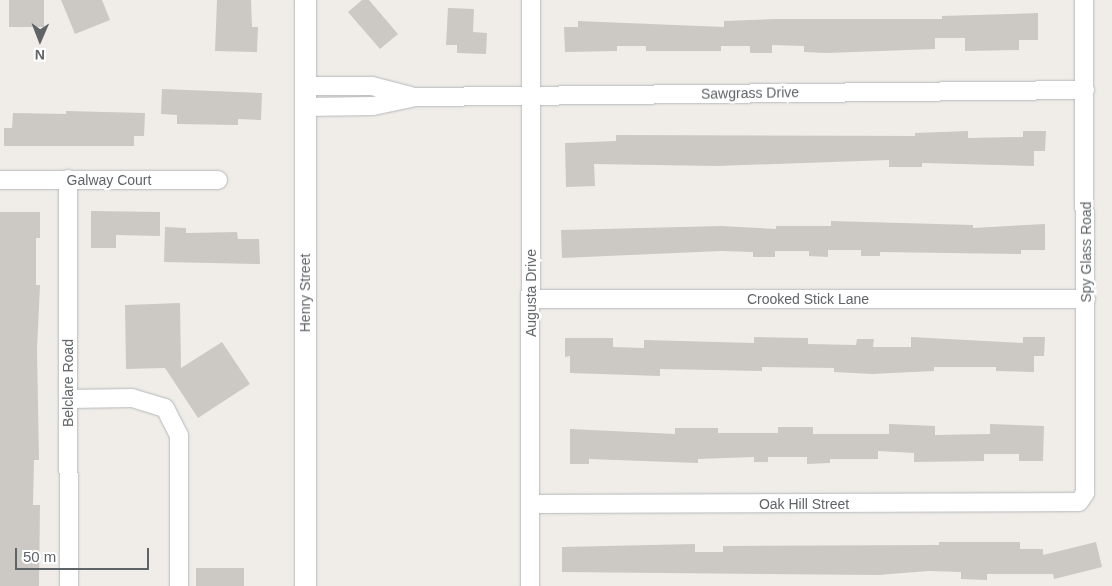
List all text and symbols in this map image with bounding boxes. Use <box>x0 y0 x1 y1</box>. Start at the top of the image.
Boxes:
north arrow <box>15 15 65 65</box>
text: N <box>35 47 45 63</box>
street label: Sawgrass Drive <box>701 84 799 102</box>
street label: Galway Court <box>67 172 151 188</box>
street label: Spy Glass Road <box>1078 201 1094 303</box>
street label: Augusta Drive <box>523 249 539 337</box>
street label: Henry Street <box>297 254 313 332</box>
street label: Crooked Stick Lane <box>747 291 869 307</box>
street label: Belclare Road <box>60 339 76 427</box>
street label: Oak Hill Street <box>759 496 849 512</box>
scale bar <box>18 538 151 570</box>
text: 50 m <box>23 548 56 565</box>

